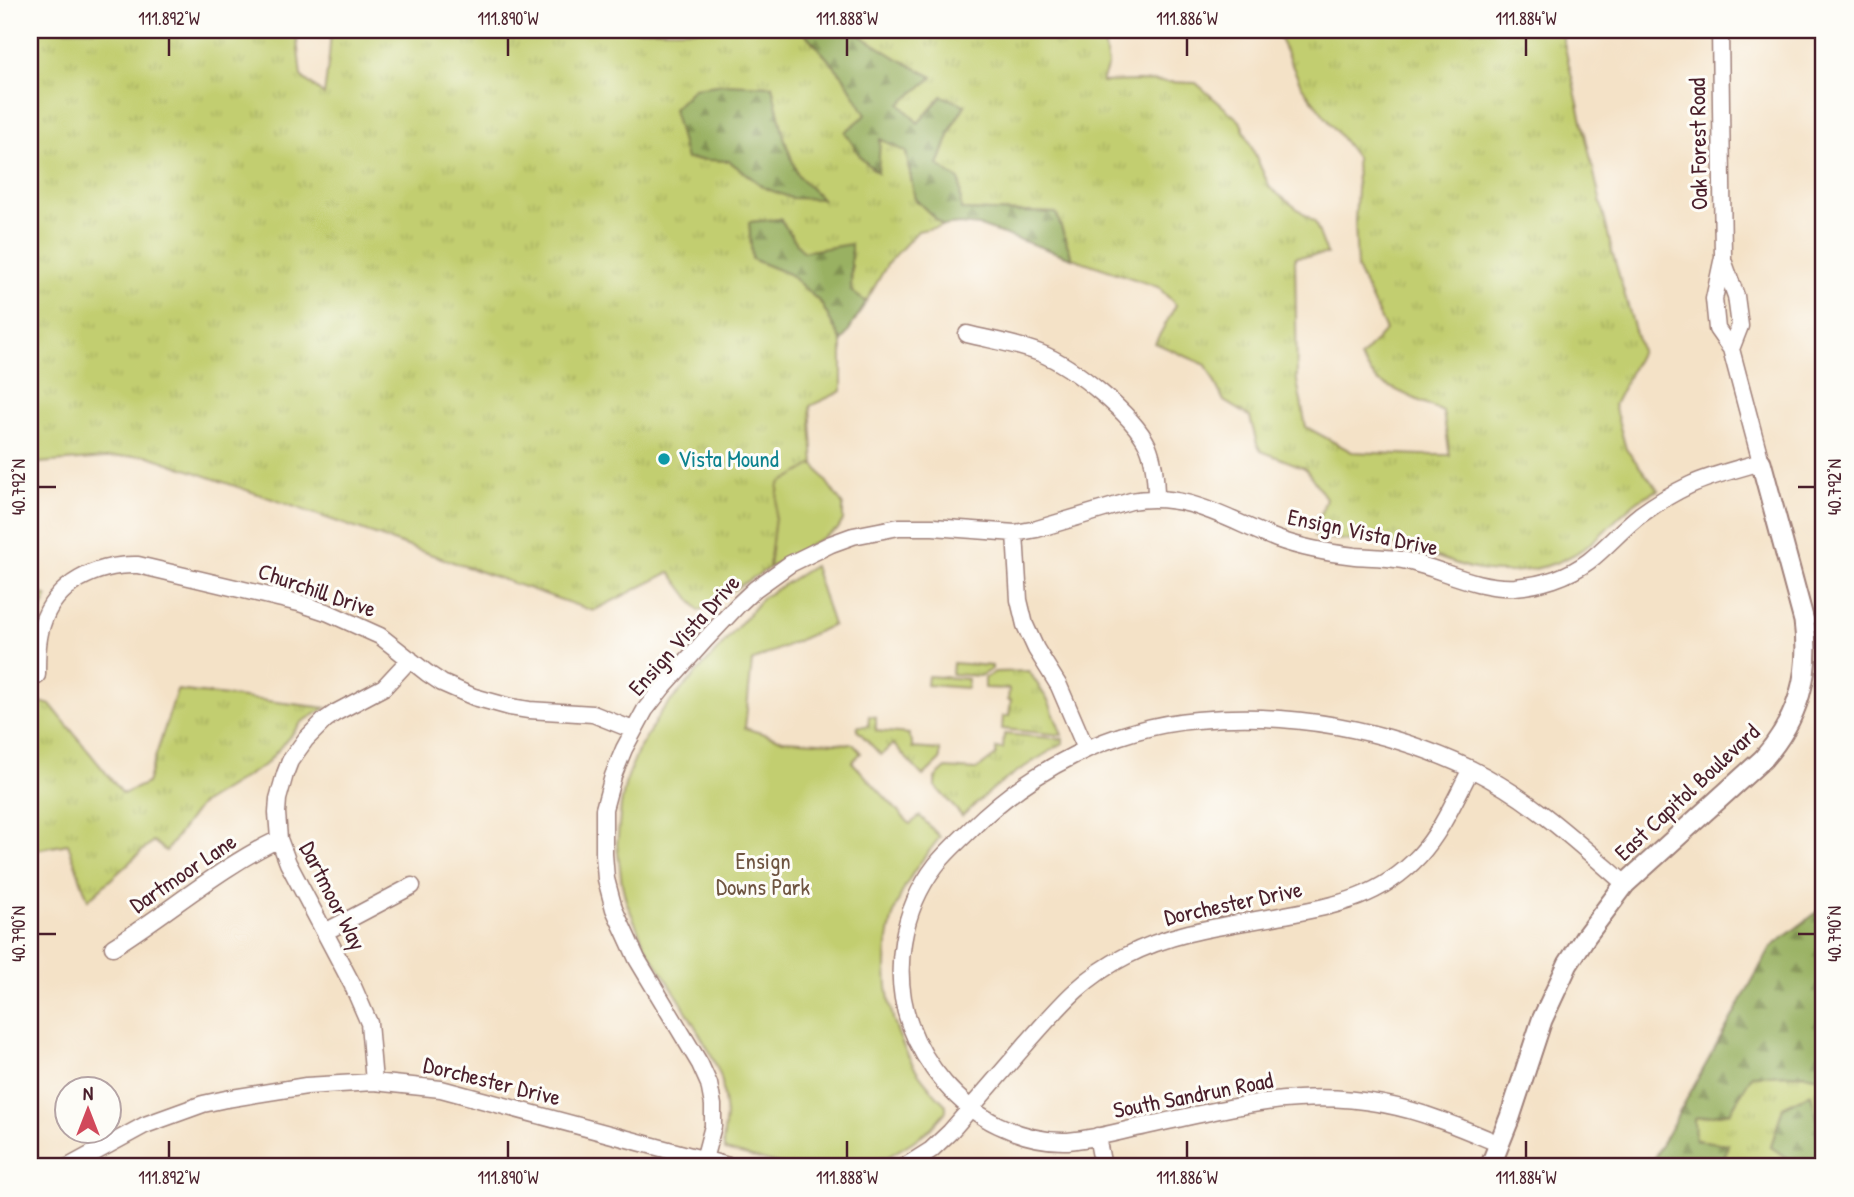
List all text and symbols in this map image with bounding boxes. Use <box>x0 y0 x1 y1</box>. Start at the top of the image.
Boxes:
text: 111.892°W <box>138 6 200 31</box>
text: 111.890°W <box>477 6 539 31</box>
text: 111.888°W <box>816 6 878 31</box>
text: 111.886°W <box>1156 6 1218 31</box>
text: 111.884°W <box>1495 6 1557 31</box>
street label: Oak Forest Road <box>1681 78 1714 210</box>
place label: Vista Mound <box>678 443 779 474</box>
marker: Vista Mound <box>656 451 672 467</box>
text: 40.792°N <box>6 459 31 515</box>
text: 40.792°N <box>1822 459 1847 515</box>
street label: Ensign Vista Drive <box>1285 500 1441 563</box>
street label: Churchill Drive <box>254 555 380 624</box>
street label: Ensign Vista Drive <box>621 567 746 702</box>
street label: East Capitol Boulevard <box>1607 716 1766 867</box>
street label: Dartmoor Lane <box>123 826 242 920</box>
street label: Dartmoor Way <box>293 836 374 956</box>
park label: Ensign Downs Park <box>716 845 810 902</box>
street label: Dorchester Drive <box>1161 873 1305 932</box>
text: 40.790°N <box>6 906 31 962</box>
text: 40.790°N <box>1822 906 1847 962</box>
street label: Dorchester Drive <box>420 1049 564 1113</box>
street label: South Sandrun Road <box>1110 1064 1276 1125</box>
north arrow <box>52 1074 122 1144</box>
text: N <box>83 1080 93 1106</box>
text: 111.892°W <box>138 1165 200 1190</box>
text: 111.890°W <box>477 1165 539 1190</box>
text: 111.888°W <box>816 1165 878 1190</box>
text: 111.886°W <box>1156 1165 1218 1190</box>
text: 111.884°W <box>1495 1165 1557 1190</box>

